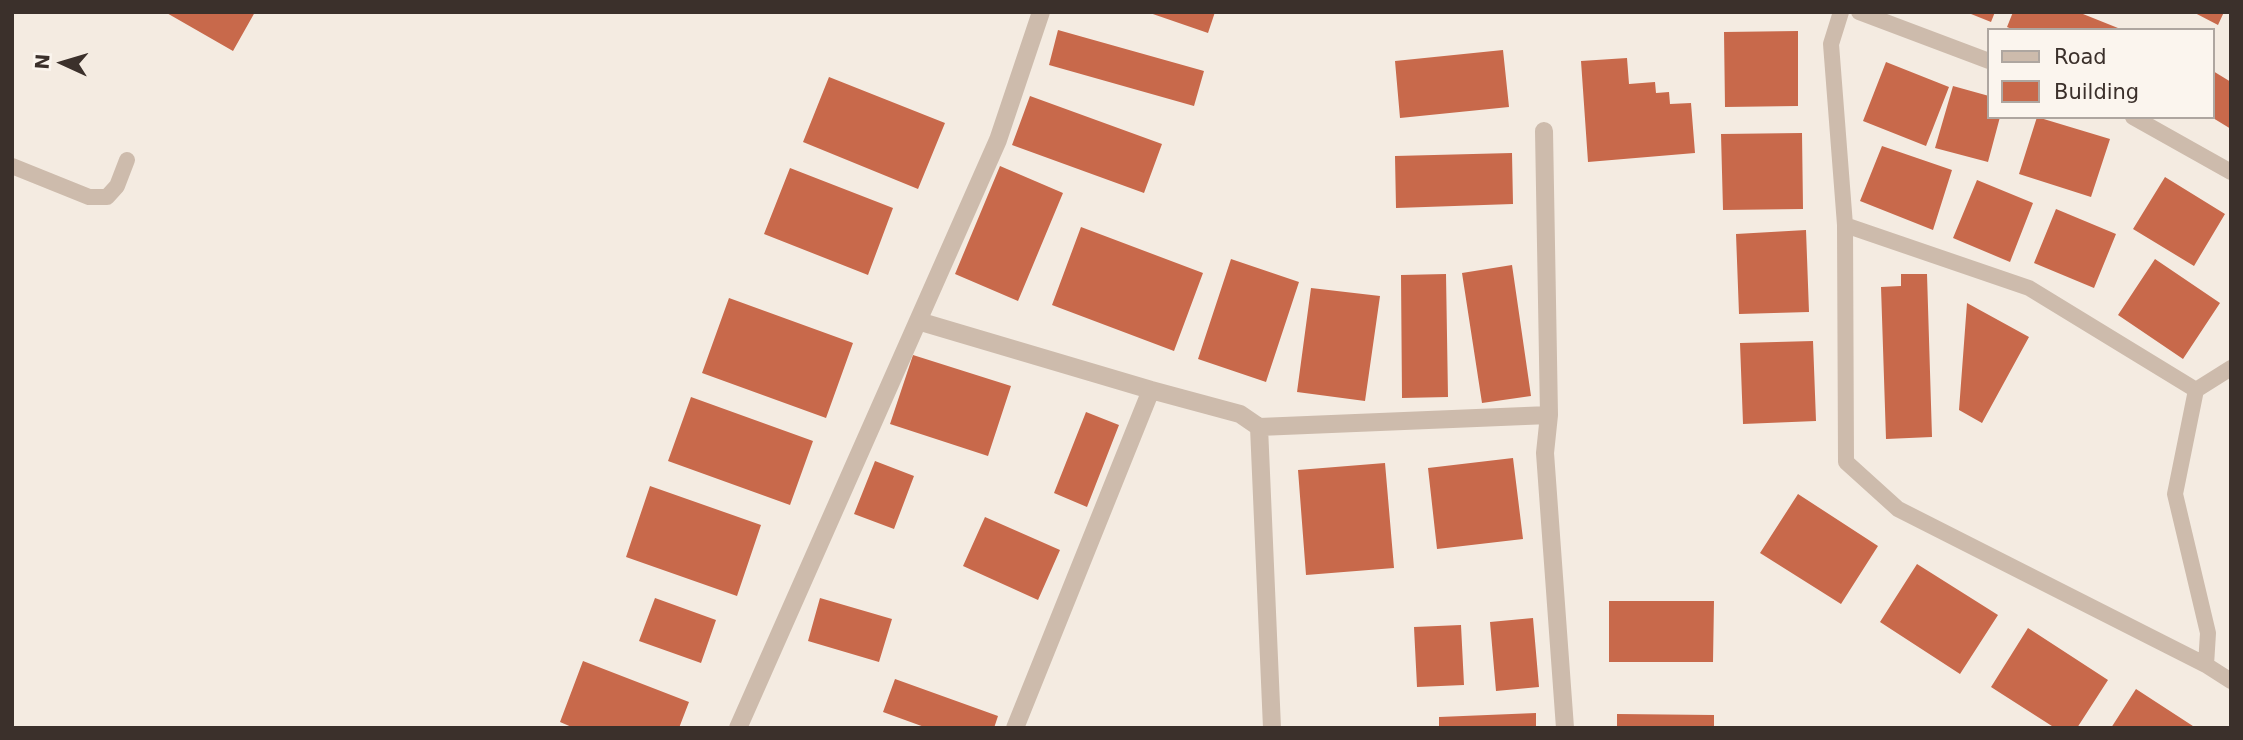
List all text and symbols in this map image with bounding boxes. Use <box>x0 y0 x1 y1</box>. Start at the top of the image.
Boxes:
north arrow <box>28 28 98 98</box>
legend <box>1988 28 2215 119</box>
text: Road <box>2054 45 2107 69</box>
text: N <box>31 53 54 70</box>
text: Building <box>2054 80 2139 104</box>

